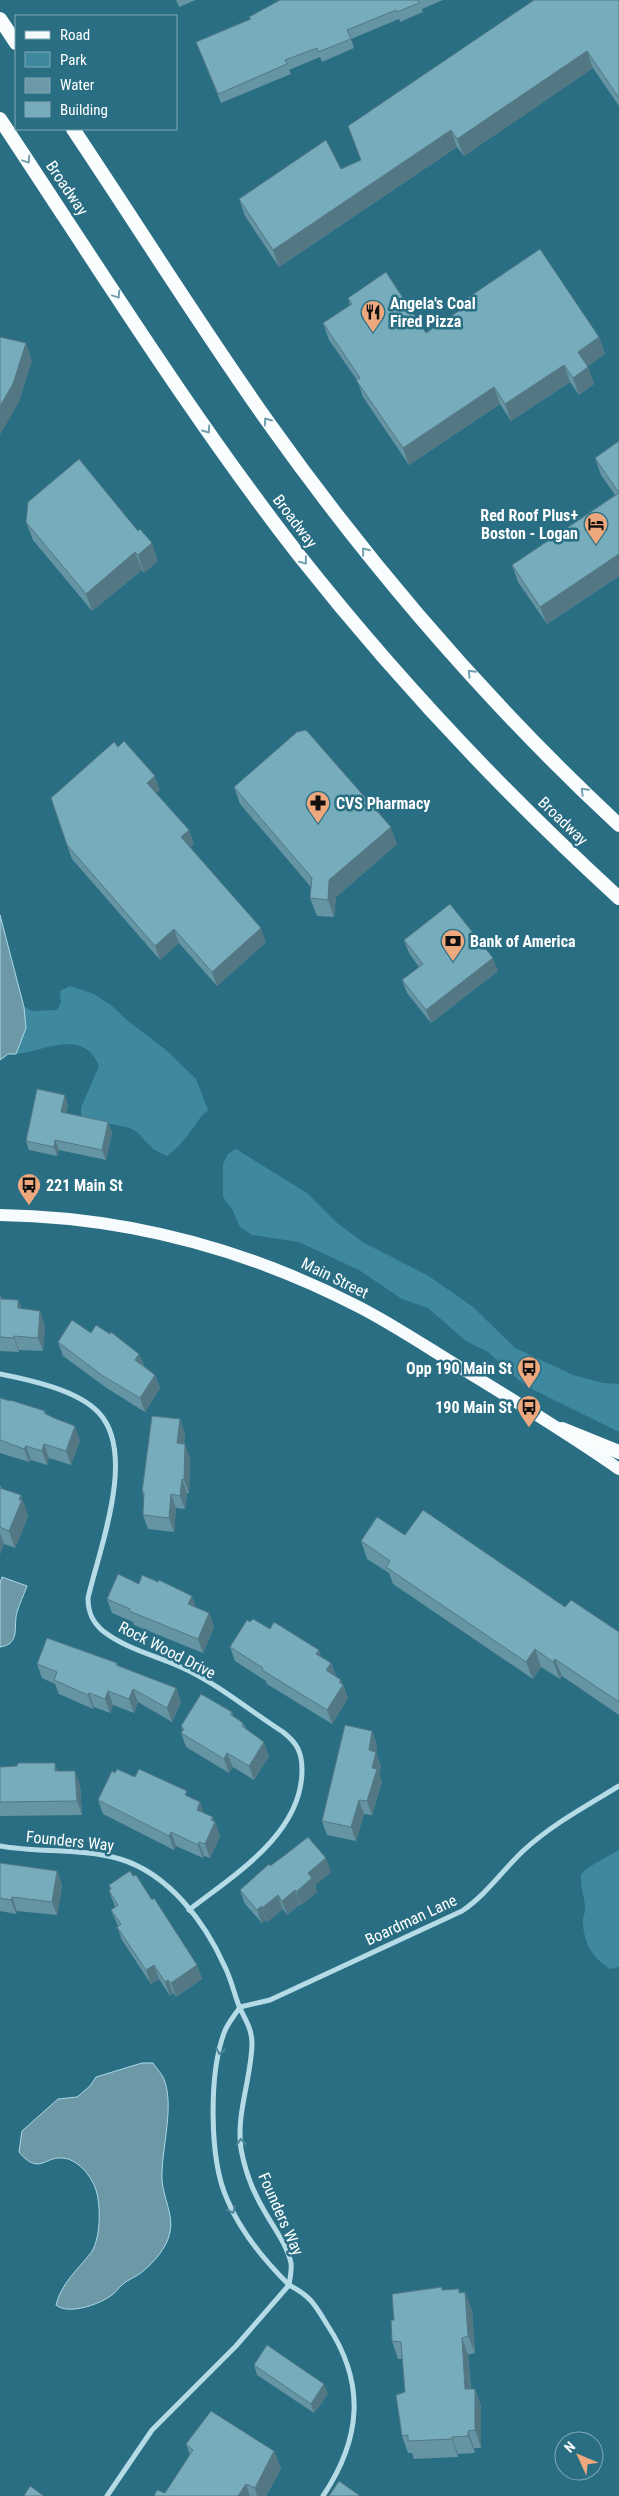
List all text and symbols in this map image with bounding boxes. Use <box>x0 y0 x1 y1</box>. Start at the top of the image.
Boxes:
legend <box>15 15 178 130</box>
text: Road <box>60 26 90 44</box>
text: Park <box>60 51 87 69</box>
text: Water <box>60 76 95 94</box>
text: Building <box>60 101 108 119</box>
one-way arrow <box>21 154 30 164</box>
street label: Broadway <box>42 157 92 219</box>
one-way arrow <box>111 289 120 299</box>
place label: Angela's Coal Fired Pizza <box>390 294 476 331</box>
restaurant icon: Angela's Coal Fired Pizza <box>360 299 386 333</box>
one-way arrow <box>264 417 273 427</box>
one-way arrow <box>201 424 210 434</box>
street label: Broadway <box>269 491 321 552</box>
place label: Red Roof Plus+ Boston - Logan <box>480 506 578 543</box>
hotel icon: Red Roof Plus+ Boston - Logan <box>583 511 609 545</box>
one-way arrow <box>362 547 371 557</box>
one-way arrow <box>298 555 306 564</box>
one-way arrow <box>468 670 477 679</box>
one-way arrow <box>581 788 590 797</box>
pharmacy icon: CVS Pharmacy <box>305 790 331 824</box>
street label: Broadway <box>534 793 592 849</box>
place label: CVS Pharmacy <box>336 794 430 813</box>
bank icon: Bank of America <box>440 928 466 962</box>
place label: Bank of America <box>470 932 576 951</box>
bus stop icon: 221 Main St <box>16 1172 42 1206</box>
place label: 221 Main St <box>46 1176 123 1195</box>
street label: Main Street <box>298 1254 372 1303</box>
bus stop icon: Opp 190 Main St <box>516 1355 542 1389</box>
place label: Opp 190 Main St <box>406 1359 512 1378</box>
bus stop icon: 190 Main St <box>516 1394 542 1428</box>
place label: 190 Main St <box>435 1398 512 1417</box>
street label: Rock Wood Drive <box>115 1617 219 1683</box>
street label: Founders Way <box>25 1827 115 1855</box>
street label: Boardman Lane <box>362 1891 460 1949</box>
one-way arrow <box>216 2046 226 2055</box>
one-way arrow <box>236 2137 247 2145</box>
street label: Founders Way <box>254 2170 308 2259</box>
one-way arrow <box>226 2205 236 2214</box>
north arrow <box>554 2431 604 2481</box>
text: N <box>561 2438 578 2456</box>

